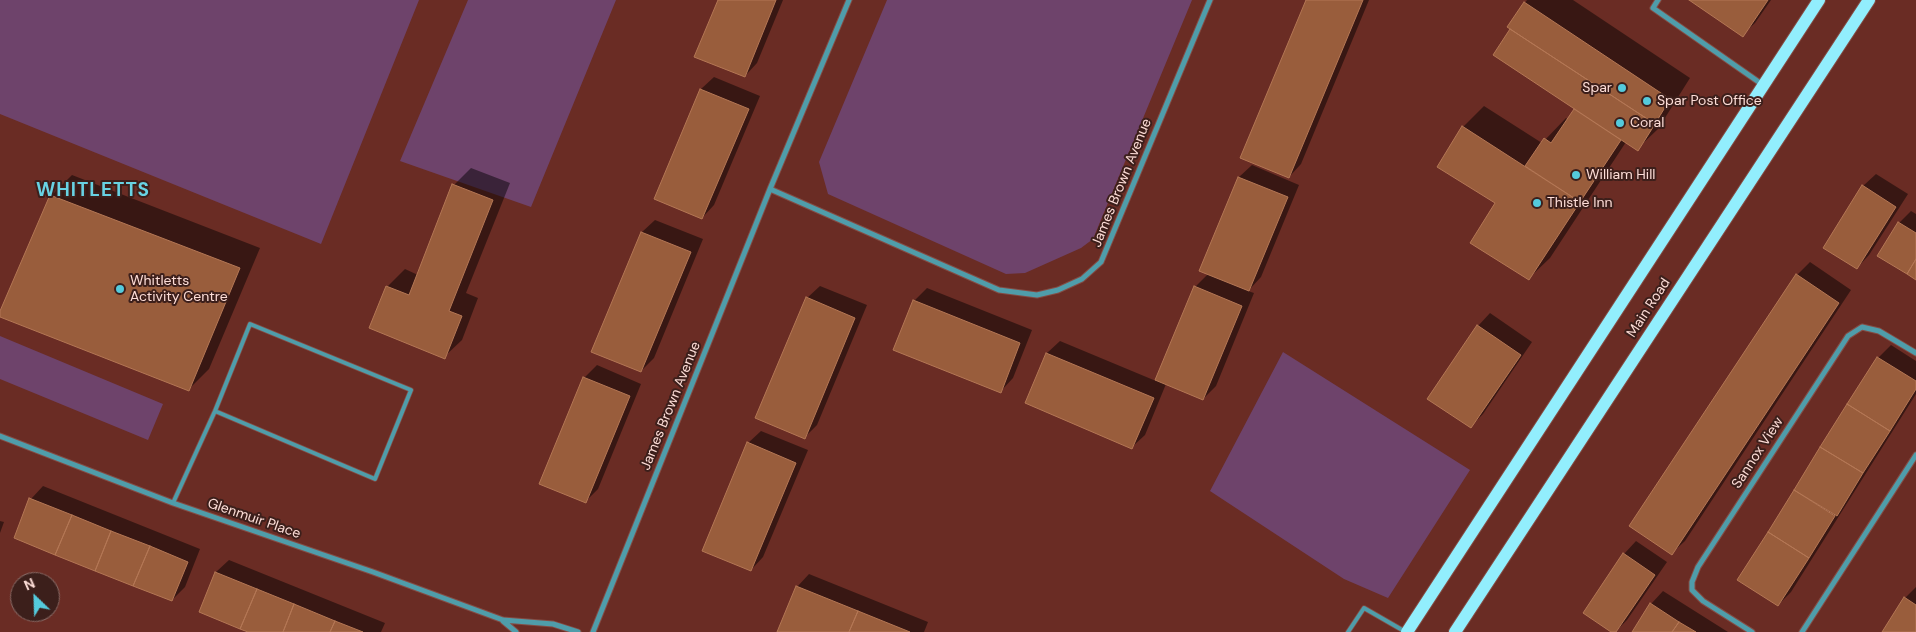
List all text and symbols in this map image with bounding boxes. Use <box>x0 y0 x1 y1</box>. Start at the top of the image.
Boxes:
place label: Spar <box>1582 80 1612 96</box>
marker: Spar <box>1616 82 1628 94</box>
place label: Spar Post Office <box>1657 93 1762 109</box>
marker: Spar Post Office <box>1641 95 1653 107</box>
place label: Coral <box>1630 115 1664 131</box>
street label: James Brown Avenue <box>1089 116 1155 250</box>
marker: Coral <box>1614 117 1626 129</box>
place label: William Hill <box>1586 167 1655 183</box>
marker: William Hill <box>1570 169 1582 181</box>
district label: WHITLETTS <box>35 180 151 202</box>
place label: Thistle Inn <box>1547 195 1613 211</box>
marker: Thistle Inn <box>1531 197 1543 209</box>
place label: Whitletts Activity Centre <box>130 273 228 306</box>
street label: Main Road <box>1624 275 1674 341</box>
marker: Whitletts Activity Centre <box>114 283 126 295</box>
street label: James Brown Avenue <box>638 339 704 473</box>
street label: Sannox View <box>1729 414 1787 492</box>
street label: Glenmuir Place <box>205 495 303 543</box>
north arrow <box>10 572 60 622</box>
text: N <box>21 574 38 595</box>

